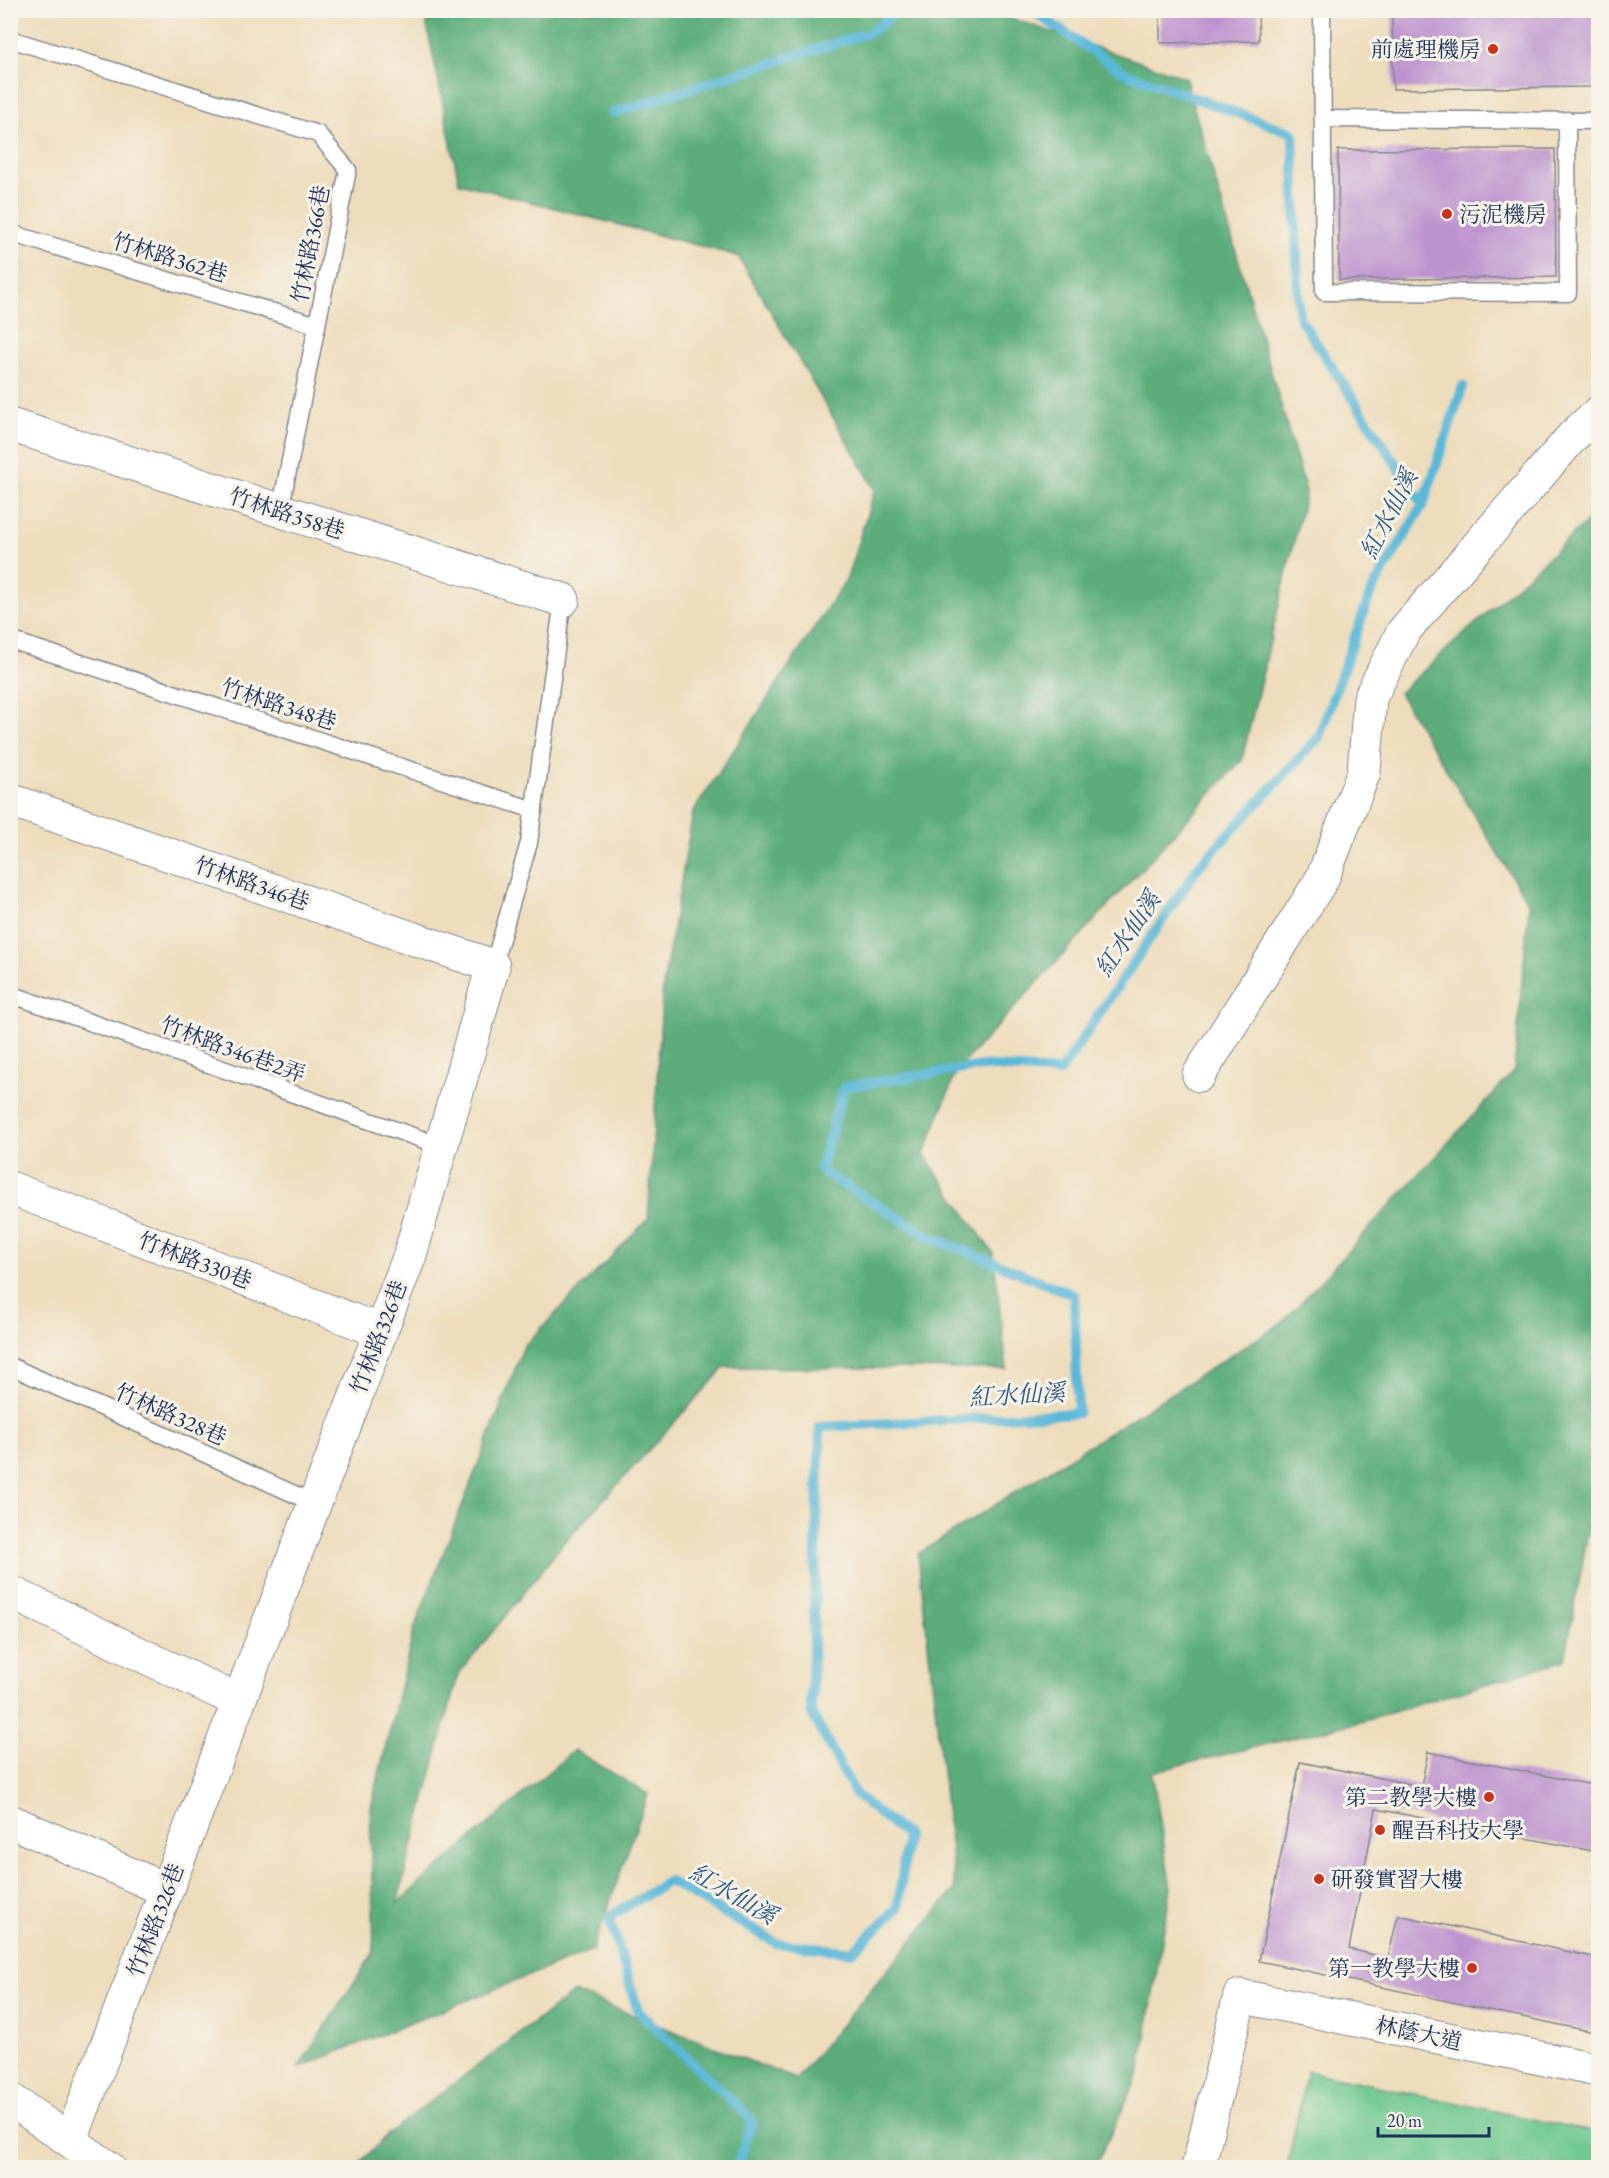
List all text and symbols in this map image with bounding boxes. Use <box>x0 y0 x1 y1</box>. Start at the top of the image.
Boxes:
place label: 前處理機房 <box>1371 35 1481 64</box>
marker: 前處理機房 <box>1486 42 1500 56</box>
street label: 竹林路366巷 <box>285 183 336 306</box>
place label: 污泥機房 <box>1459 200 1547 229</box>
marker: 污泥機房 <box>1440 207 1454 221</box>
street label: 竹林路362巷 <box>108 226 231 289</box>
water label: 紅水仙溪 <box>1353 461 1426 564</box>
street label: 竹林路358巷 <box>225 481 348 546</box>
street label: 竹林路348巷 <box>217 672 340 737</box>
street label: 竹林路346巷 <box>191 850 313 917</box>
water label: 紅水仙溪 <box>1088 883 1169 982</box>
street label: 竹林路346巷2弄 <box>156 1010 309 1089</box>
street label: 竹林路330巷 <box>134 1225 256 1295</box>
street label: 竹林路326巷 <box>343 1276 413 1398</box>
water label: 紅水仙溪 <box>968 1376 1069 1412</box>
street label: 竹林路328巷 <box>110 1377 231 1452</box>
place label: 第二教學大樓 <box>1345 1783 1477 1812</box>
marker: 第二教學大樓 <box>1482 1790 1496 1804</box>
place label: 醒吾科技大學 <box>1392 1816 1524 1845</box>
marker: 醒吾科技大學 <box>1373 1823 1387 1837</box>
water label: 紅水仙溪 <box>684 1856 785 1932</box>
street label: 竹林路326巷 <box>120 1859 190 1981</box>
place label: 研發實習大樓 <box>1331 1865 1463 1894</box>
marker: 研發實習大樓 <box>1312 1872 1326 1886</box>
place label: 第一教學大樓 <box>1328 1954 1460 1983</box>
marker: 第一教學大樓 <box>1465 1961 1479 1975</box>
street label: 林蔭大道 <box>1373 2010 1465 2057</box>
scale bar <box>1378 2100 1489 2138</box>
text: 20 m <box>1387 2109 1422 2132</box>

